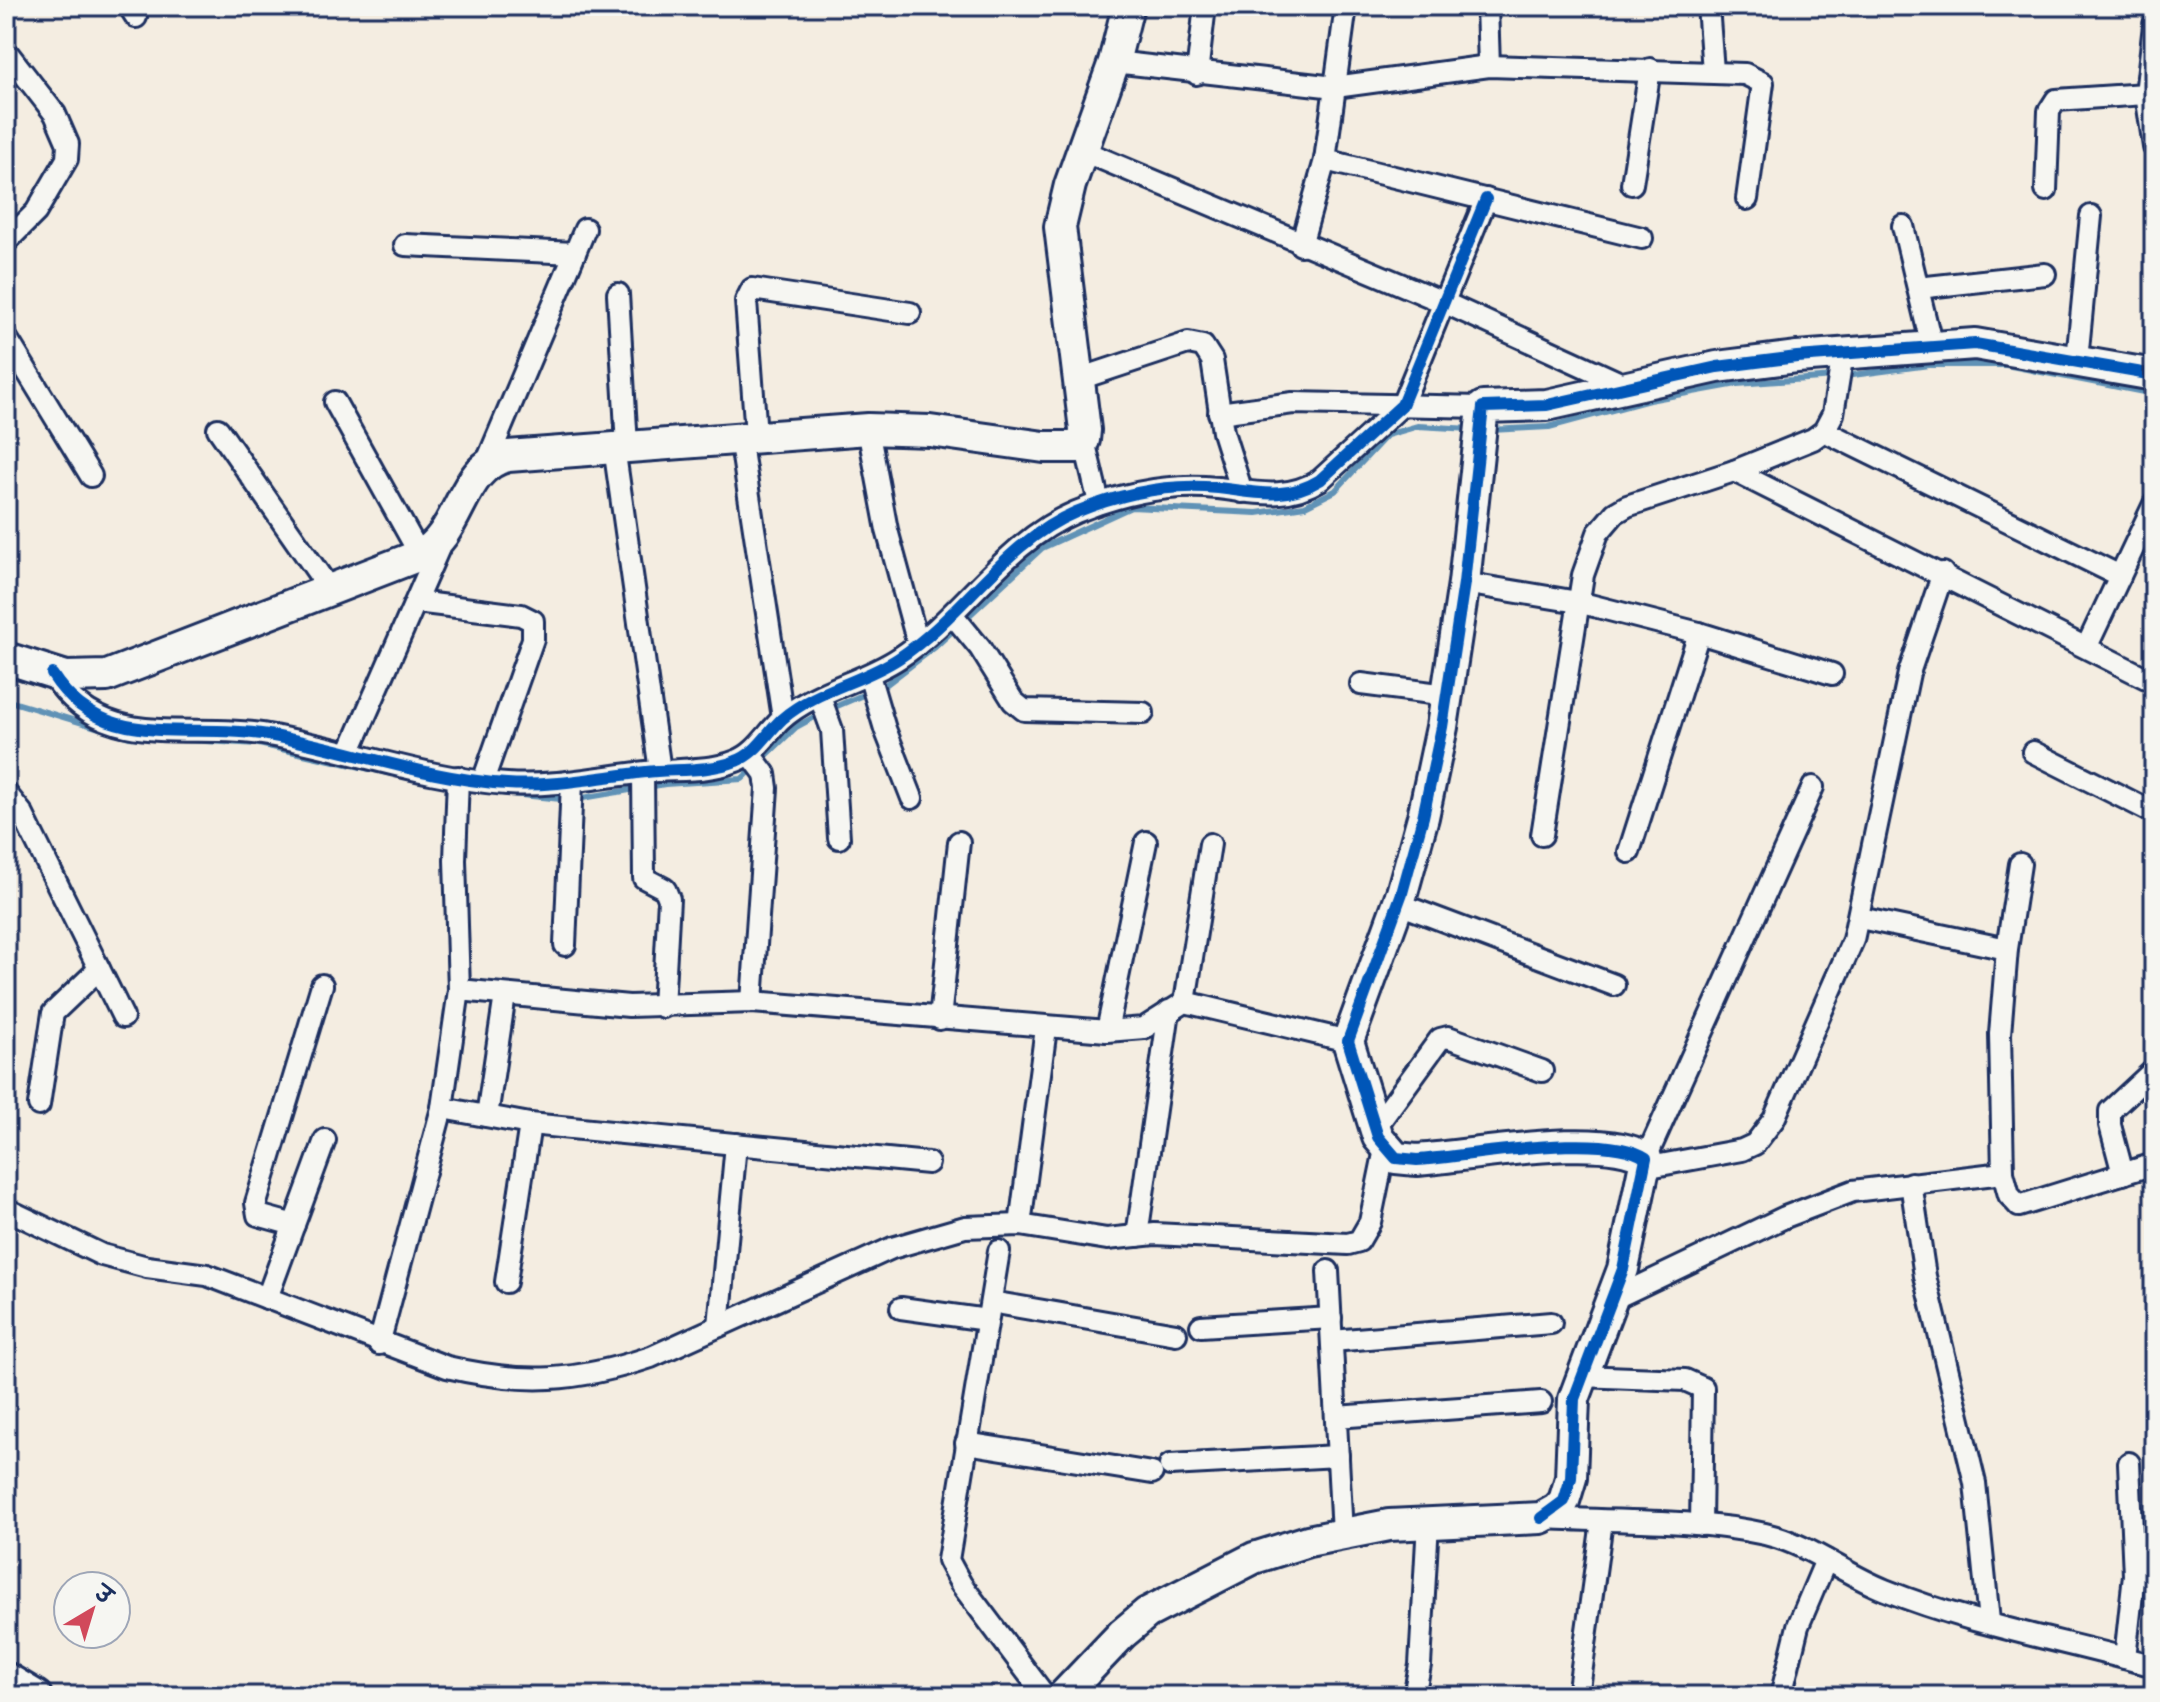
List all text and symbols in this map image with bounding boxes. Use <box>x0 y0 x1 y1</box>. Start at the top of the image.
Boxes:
north arrow <box>52 1570 132 1650</box>
text: उ <box>86 1581 117 1614</box>

